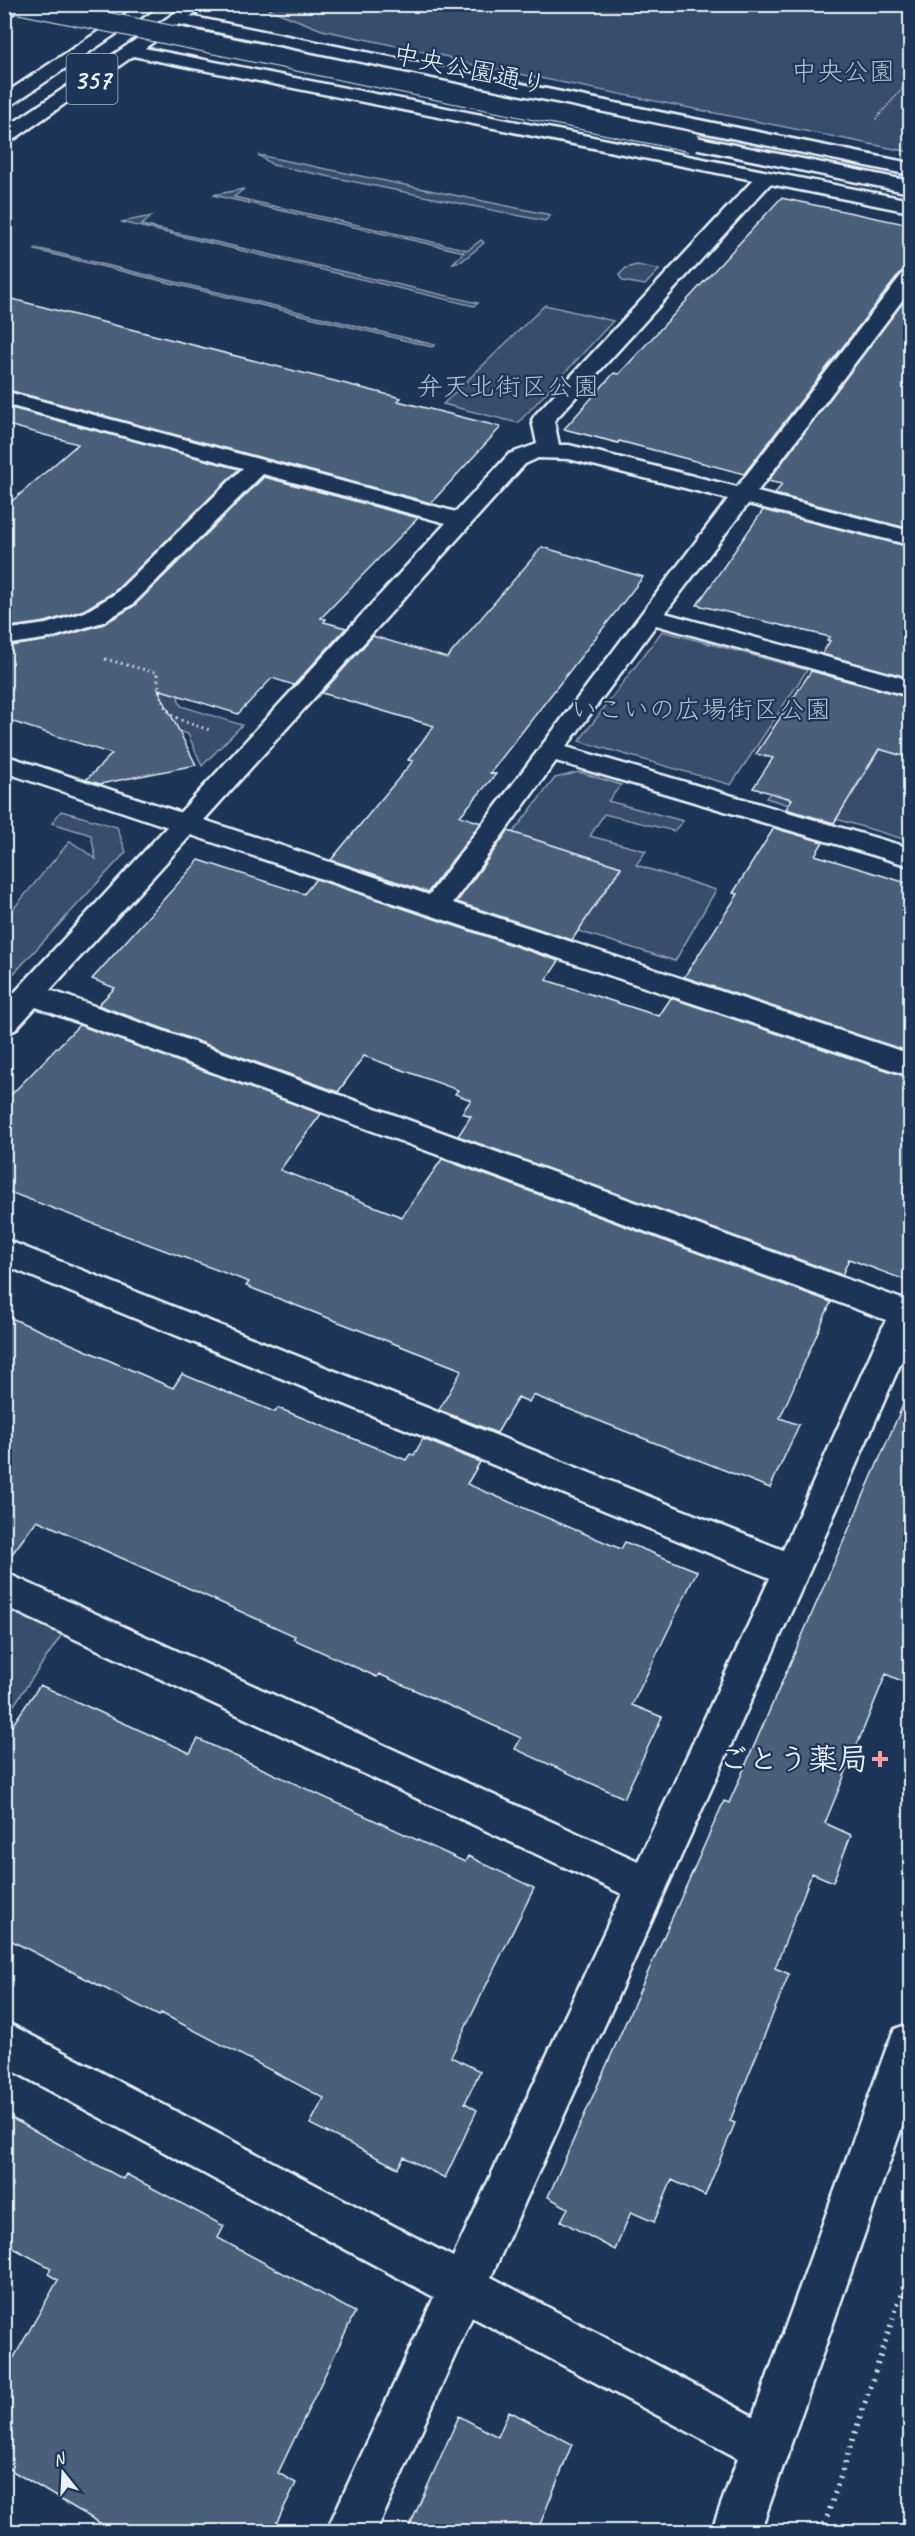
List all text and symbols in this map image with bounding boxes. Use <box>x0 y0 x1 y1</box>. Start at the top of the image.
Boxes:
street label: 中央公園通り <box>390 37 550 102</box>
road number: 357 <box>66 54 118 104</box>
park label: 中央公園 <box>791 55 895 88</box>
park label: 弁天北街区公園 <box>417 370 599 403</box>
park label: いこいの広場街区公園 <box>571 693 831 726</box>
place label: ごとう薬局 <box>718 1740 868 1778</box>
marker: ごとう薬局 <box>873 1752 887 1766</box>
north arrow <box>33 2443 93 2503</box>
text: N <box>51 2448 69 2471</box>

